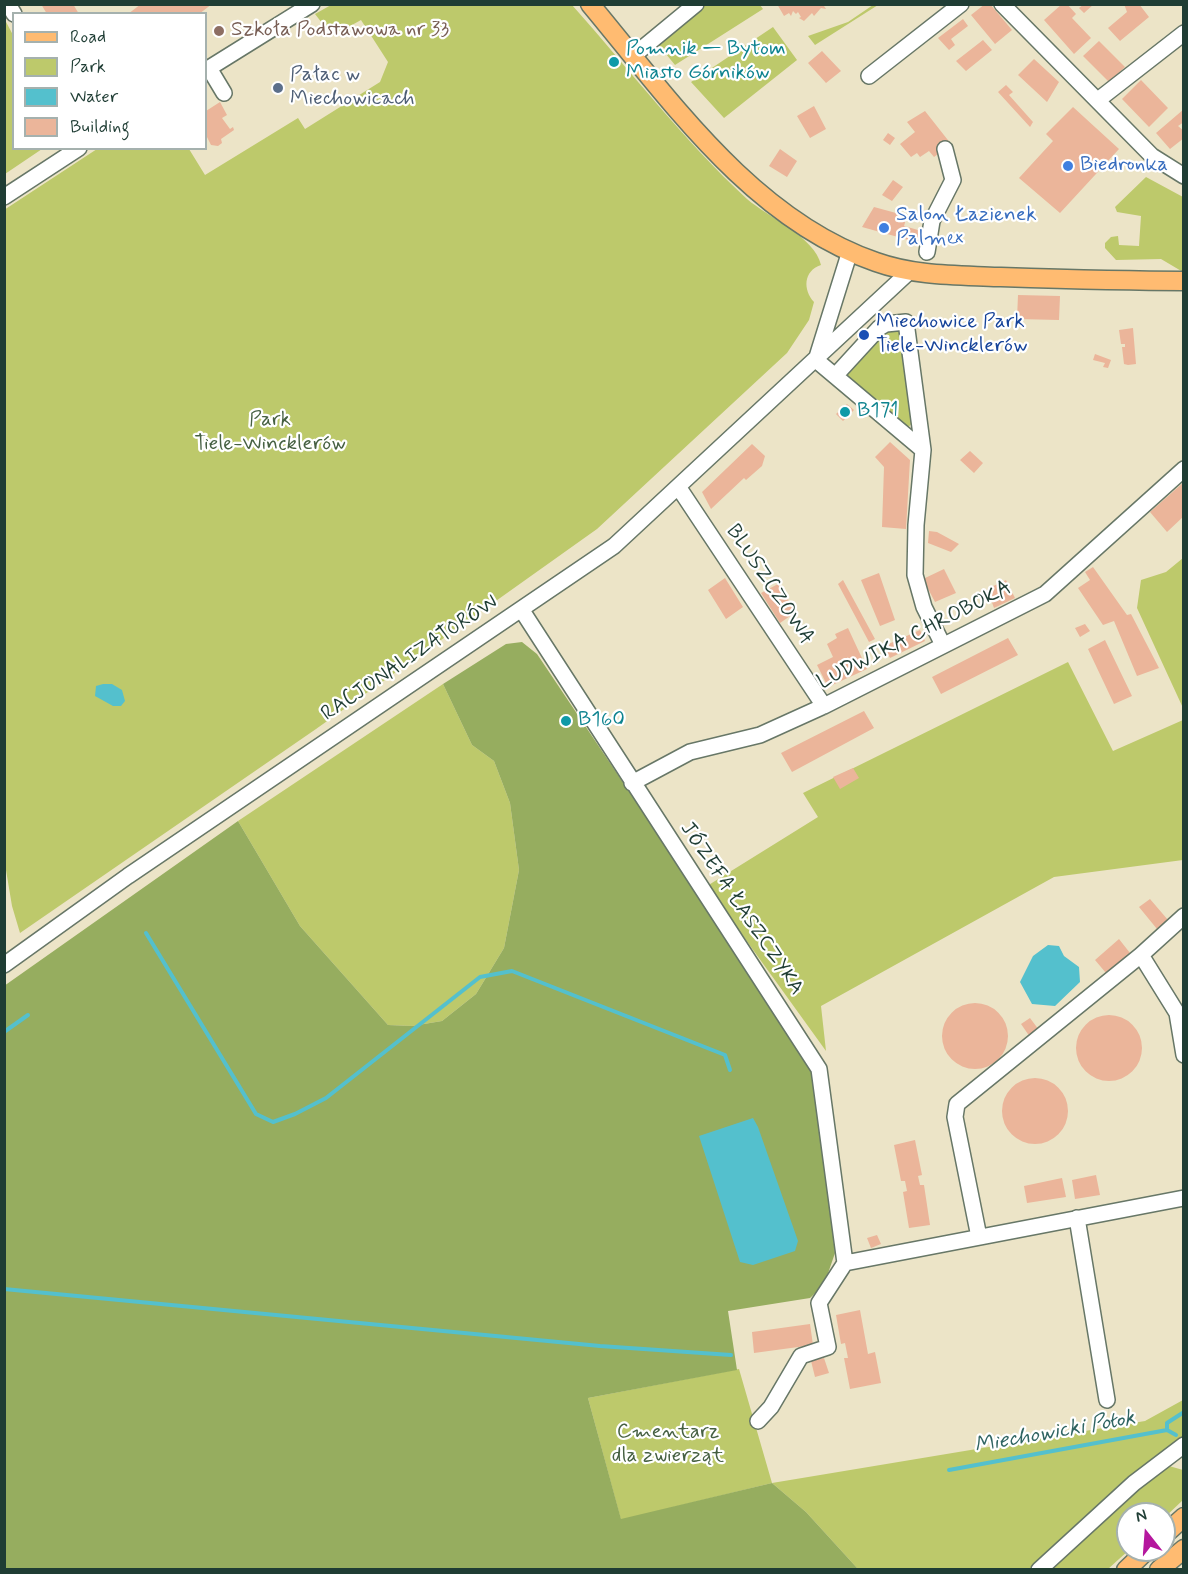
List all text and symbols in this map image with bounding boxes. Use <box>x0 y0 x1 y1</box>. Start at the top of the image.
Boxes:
legend <box>12 12 207 150</box>
place label: Szkoła Podstawowa nr 33 <box>231 18 449 44</box>
marker: Szkoła Podstawowa nr 33 <box>212 24 226 38</box>
text: Road <box>70 25 106 49</box>
place label: Pomnik — Bytom Miasto Górników <box>626 37 786 87</box>
text: Park <box>70 55 106 79</box>
marker: Pomnik — Bytom Miasto Górników <box>607 55 621 69</box>
place label: Pałac w Miechowicach <box>290 63 414 113</box>
marker: Pałac w Miechowicach <box>271 81 285 95</box>
text: Water <box>70 85 118 109</box>
text: Building <box>70 115 130 139</box>
place label: Biedronka <box>1080 153 1168 179</box>
marker: Biedronka <box>1061 159 1075 173</box>
place label: Salon Łazienek Palmex <box>896 203 1037 253</box>
marker: Salon Łazienek Palmex <box>877 221 891 235</box>
place label: Miechowice Park Tiele-Wincklerów <box>876 310 1028 360</box>
marker: Miechowice Park Tiele-Wincklerów <box>857 328 871 342</box>
place label: B171 <box>857 399 898 425</box>
marker: B171 <box>838 405 852 419</box>
park label: Park Tiele-Wincklerów <box>194 408 346 458</box>
street label: BLUSZCZOWA <box>720 520 818 650</box>
street label: LUDWIKA CHROBOKA <box>814 576 1016 696</box>
street label: RACJONALIZATORÓW <box>317 591 503 727</box>
place label: B160 <box>578 708 625 734</box>
marker: B160 <box>559 714 573 728</box>
street label: JÓZEFA ŁASZCZYKA <box>674 818 808 1000</box>
water label: Miechowicki Potok <box>973 1406 1137 1460</box>
park label: Cmentarz dla zwierząt <box>612 1420 724 1470</box>
north arrow <box>1116 1502 1176 1562</box>
text: N <box>1133 1505 1149 1528</box>

